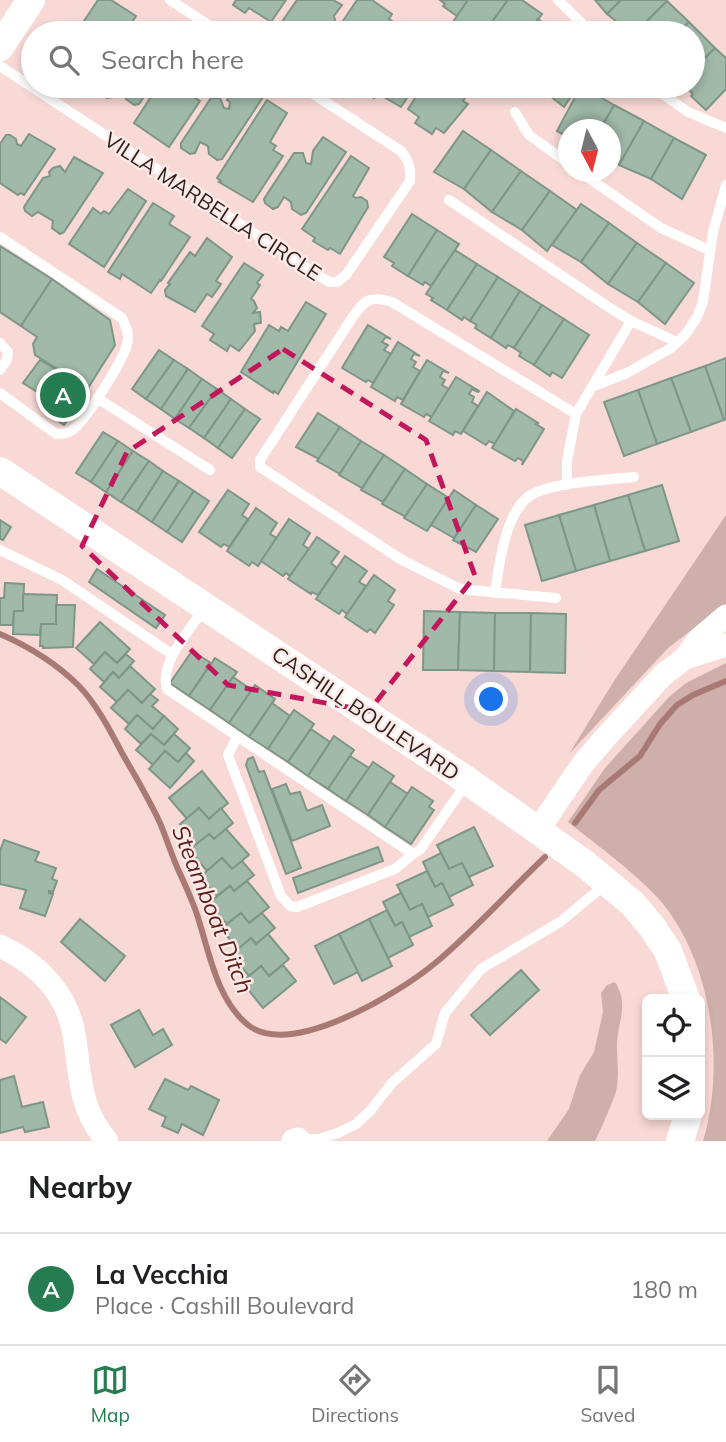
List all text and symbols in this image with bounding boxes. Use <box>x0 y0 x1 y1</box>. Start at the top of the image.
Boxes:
search box <box>21 21 705 98</box>
icon: search <box>45 41 83 79</box>
text: Search here <box>101 43 244 76</box>
north arrow <box>558 119 621 182</box>
street label: VILLA MARBELLA CIRCLE <box>99 126 327 286</box>
pin: A <box>40 369 86 421</box>
street label: CASHILL BOULEVARD <box>267 640 465 786</box>
your location <box>474 682 508 716</box>
water label: Steamboat Ditch <box>166 821 260 997</box>
map controls <box>642 994 705 1120</box>
button: locate <box>642 994 705 1057</box>
button: layers <box>642 1057 705 1120</box>
text: Nearby <box>28 1168 132 1206</box>
text: La Vecchia <box>95 1258 229 1291</box>
text: A <box>42 1275 60 1304</box>
text: 180 m <box>630 1275 698 1304</box>
text: Place · Cashill Boulevard <box>95 1291 354 1320</box>
tab: Map <box>91 1361 130 1427</box>
tab: Directions <box>311 1361 399 1427</box>
tab: Saved <box>580 1361 635 1427</box>

